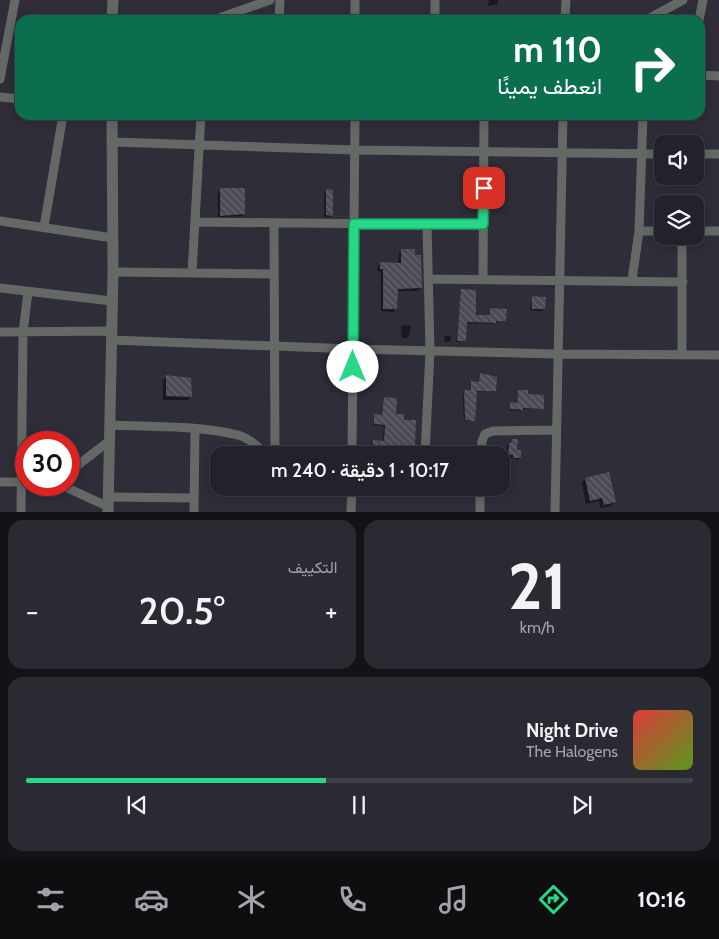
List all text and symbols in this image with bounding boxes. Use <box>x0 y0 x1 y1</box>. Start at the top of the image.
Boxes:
text: 110 m <box>513 28 602 71</box>
icon: right <box>620 35 685 100</box>
text: انعطف يمينًا <box>497 73 602 100</box>
map controls <box>654 135 704 245</box>
button: sound <box>654 135 704 185</box>
pin <box>463 167 505 209</box>
icon: arrive <box>470 174 498 202</box>
button: layers <box>654 195 704 245</box>
position arrow <box>326 340 378 392</box>
speed limit sign: 30 <box>15 431 80 496</box>
text: 10:17 · 1 دقيقة · 240 m <box>271 459 449 482</box>
text: 21 <box>508 546 566 625</box>
text: التكييف <box>288 558 338 577</box>
text: 20.5° <box>139 587 225 634</box>
text: − <box>26 594 38 628</box>
text: + <box>325 594 338 628</box>
text: km/h <box>520 618 555 637</box>
text: Night Drive <box>526 719 618 742</box>
text: The Halogens <box>526 742 618 761</box>
icon: previous <box>123 791 151 819</box>
icon: pause <box>345 791 373 819</box>
icon: next <box>568 791 596 819</box>
icon: filters <box>33 882 68 917</box>
icon: car <box>134 882 169 917</box>
icon: climate <box>234 882 269 917</box>
icon: phone <box>335 882 370 917</box>
icon: music <box>436 882 471 917</box>
icon: directions <box>536 882 571 917</box>
text: 10:16 <box>637 886 686 913</box>

